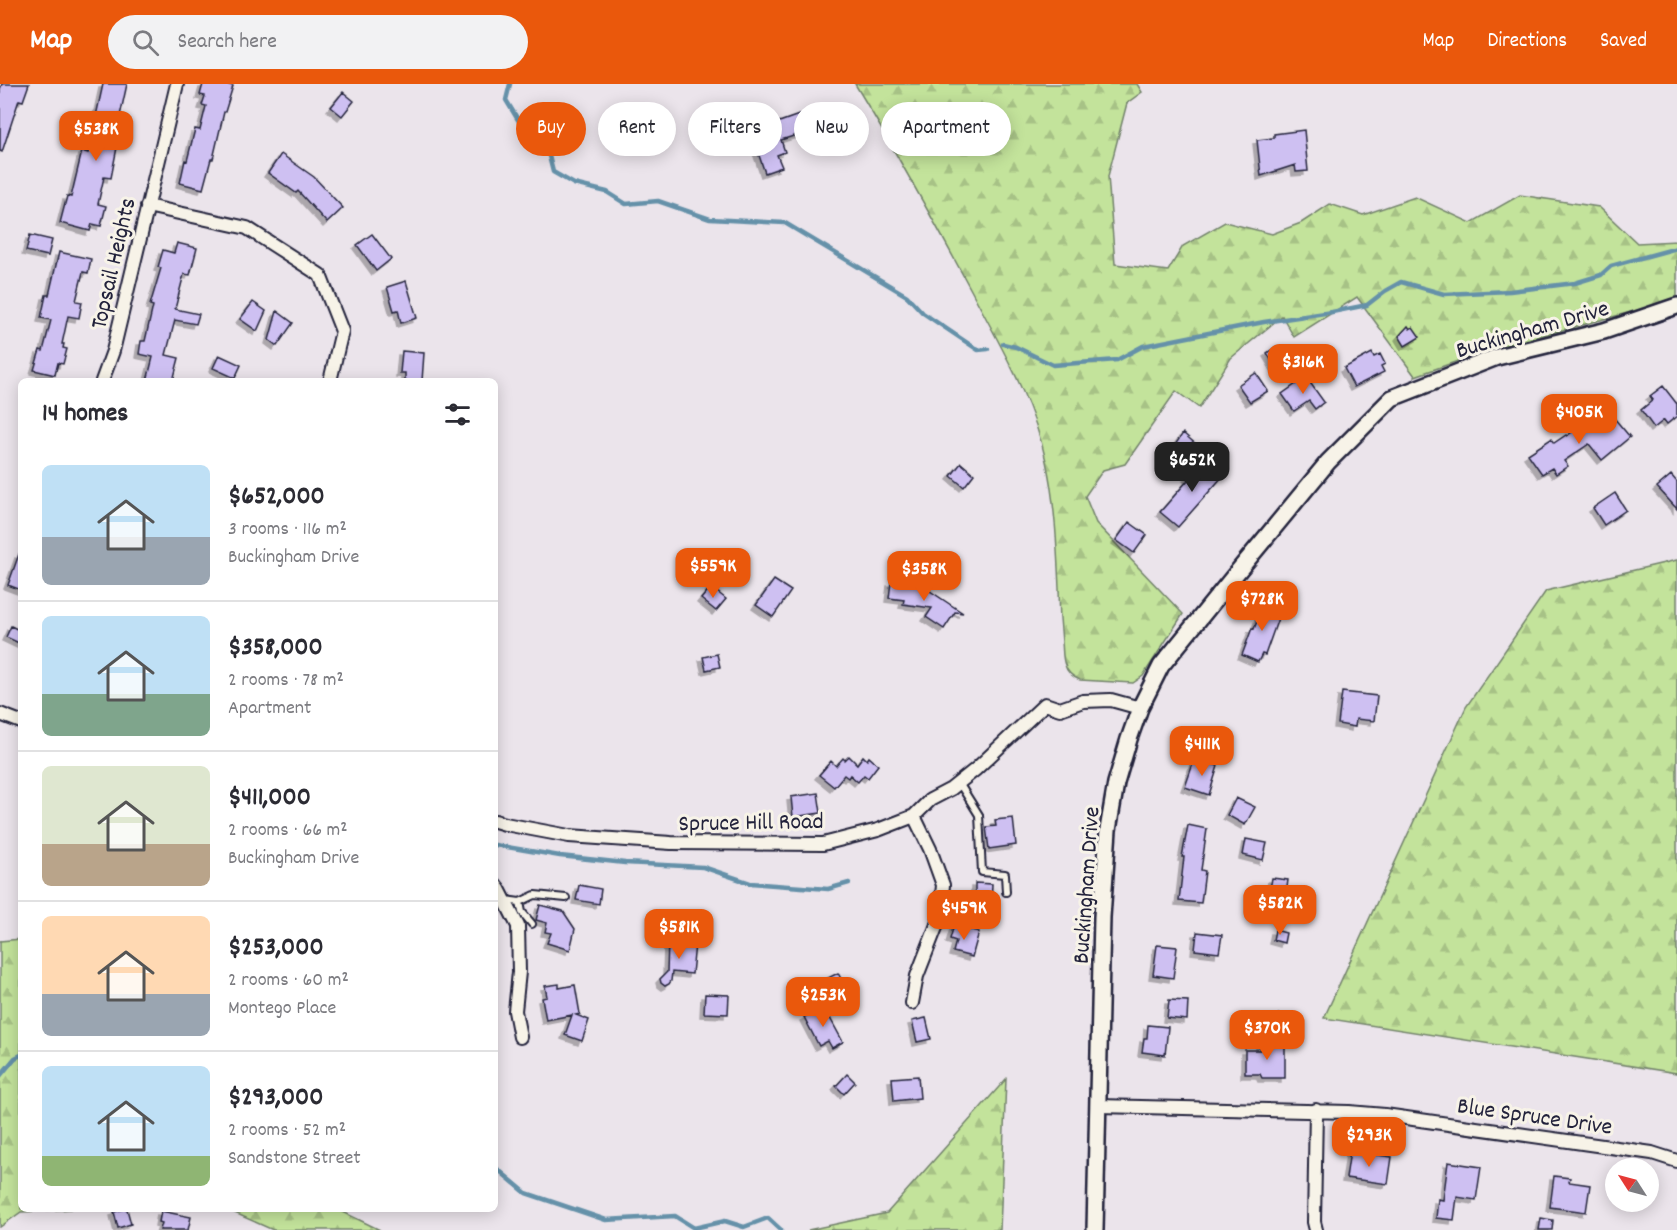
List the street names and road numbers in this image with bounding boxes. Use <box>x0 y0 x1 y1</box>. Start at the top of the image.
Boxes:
street label: Topsail Heights <box>83 195 147 333</box>
street label: Buckingham Drive <box>1452 293 1613 369</box>
street label: Buckingham Drive <box>1066 805 1110 965</box>
street label: Spruce Hill Road <box>678 806 824 842</box>
street label: Blue Spruce Drive <box>1455 1090 1614 1146</box>

